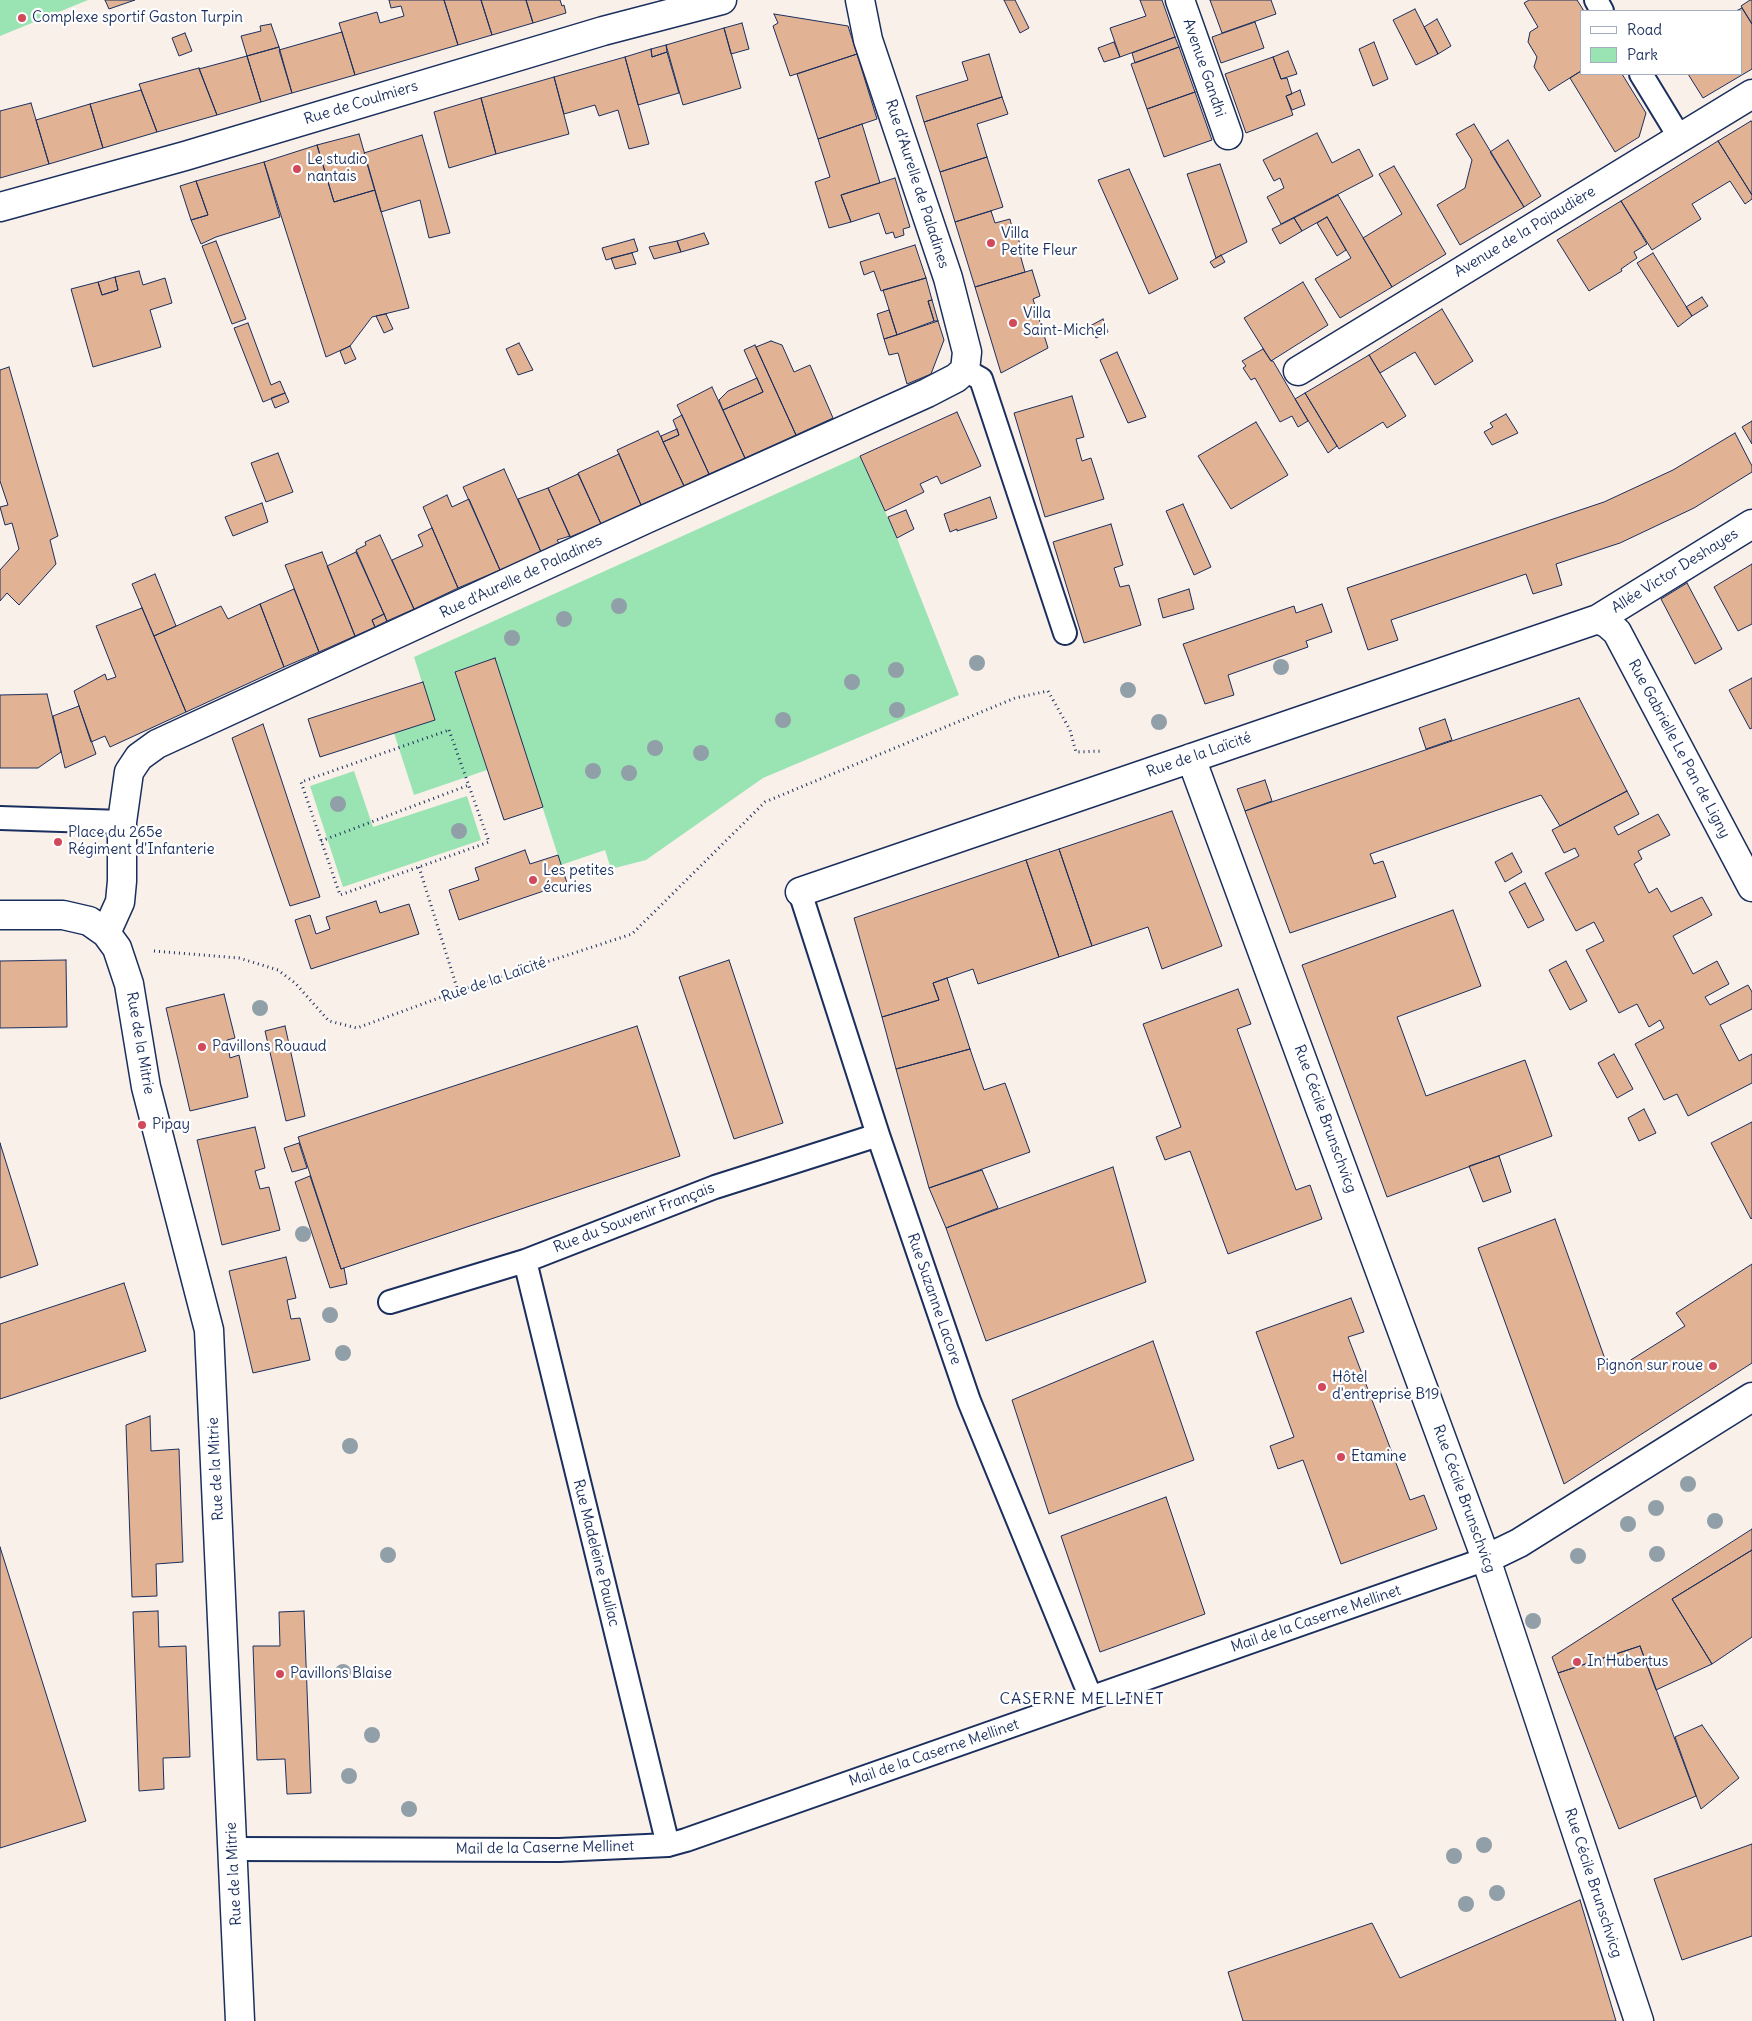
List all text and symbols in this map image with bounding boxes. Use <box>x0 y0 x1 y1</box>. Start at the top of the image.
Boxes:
place label: Complexe sportif Gaston Turpin <box>32 9 243 27</box>
legend <box>1580 10 1742 75</box>
marker: Complexe sportif Gaston Turpin <box>16 12 28 24</box>
street label: Avenue Gandhi <box>1179 16 1229 120</box>
text: Road <box>1627 20 1662 39</box>
text: Park <box>1627 45 1658 64</box>
street label: Rue de Coulmiers <box>302 77 420 129</box>
street label: Rue d'Aurelle de Paladines <box>881 97 953 271</box>
place label: Le studio nantais <box>307 151 368 186</box>
marker: Le studio nantais <box>291 163 303 175</box>
street label: Avenue de la Pajaudière <box>1451 183 1599 281</box>
place label: Villa Petite Fleur <box>1001 225 1077 260</box>
marker: Villa Petite Fleur <box>985 237 997 249</box>
place label: Villa Saint-Michel <box>1023 305 1106 340</box>
marker: Villa Saint-Michel <box>1007 317 1019 329</box>
street label: Allée Victor Deshayes <box>1608 525 1742 617</box>
street label: Rue d'Aurelle de Paladines <box>437 532 605 622</box>
street label: Rue Gabrielle Le Pan de Ligny <box>1624 657 1734 841</box>
street label: Rue de la Laïcité <box>1144 729 1254 781</box>
place label: Place du 265e Régiment d'Infanterie <box>68 824 215 859</box>
marker: Place du 265e Régiment d'Infanterie <box>52 836 64 848</box>
place label: Les petites écuries <box>543 862 614 897</box>
marker: Les petites écuries <box>527 874 539 886</box>
street label: Rue de la Laïcité <box>439 954 549 1006</box>
street label: Rue de la Mitrie <box>122 990 158 1096</box>
place label: Pavillons Rouaud <box>212 1038 327 1056</box>
marker: Pavillons Rouaud <box>196 1041 208 1053</box>
street label: Rue Cécile Brunschvicg <box>1290 1042 1360 1196</box>
place label: Pipay <box>152 1116 190 1134</box>
marker: Pipay <box>136 1119 148 1131</box>
street label: Rue du Souvenir Français <box>551 1179 717 1257</box>
street label: Rue Suzanne Lacore <box>903 1231 965 1367</box>
place label: Pignon sur roue <box>1596 1357 1703 1375</box>
marker: Pignon sur roue <box>1707 1360 1719 1372</box>
place label: Hôtel d'entreprise B19 <box>1332 1369 1439 1404</box>
marker: Hôtel d'entreprise B19 <box>1316 1381 1328 1393</box>
street label: Rue de la Mitrie <box>204 1417 228 1521</box>
street label: Rue Cécile Brunschvicg <box>1429 1422 1499 1576</box>
place label: Etamine <box>1351 1448 1407 1466</box>
marker: Etamine <box>1335 1451 1347 1463</box>
street label: Rue Madeleine Pauliac <box>569 1478 623 1628</box>
street label: Mail de la Caserne Mellinet <box>1229 1581 1403 1657</box>
place label: In Hubertus <box>1587 1653 1668 1671</box>
marker: In Hubertus <box>1571 1656 1583 1668</box>
place label: Pavillons Blaise <box>290 1665 392 1683</box>
marker: Pavillons Blaise <box>274 1668 286 1680</box>
district label: CASERNE MELLINET <box>997 1689 1167 1709</box>
street label: Mail de la Caserne Mellinet <box>847 1715 1021 1791</box>
street label: Rue Cécile Brunschvicg <box>1560 1806 1626 1960</box>
street label: Rue de la Mitrie <box>222 1822 246 1926</box>
street label: Mail de la Caserne Mellinet <box>456 1837 634 1859</box>

